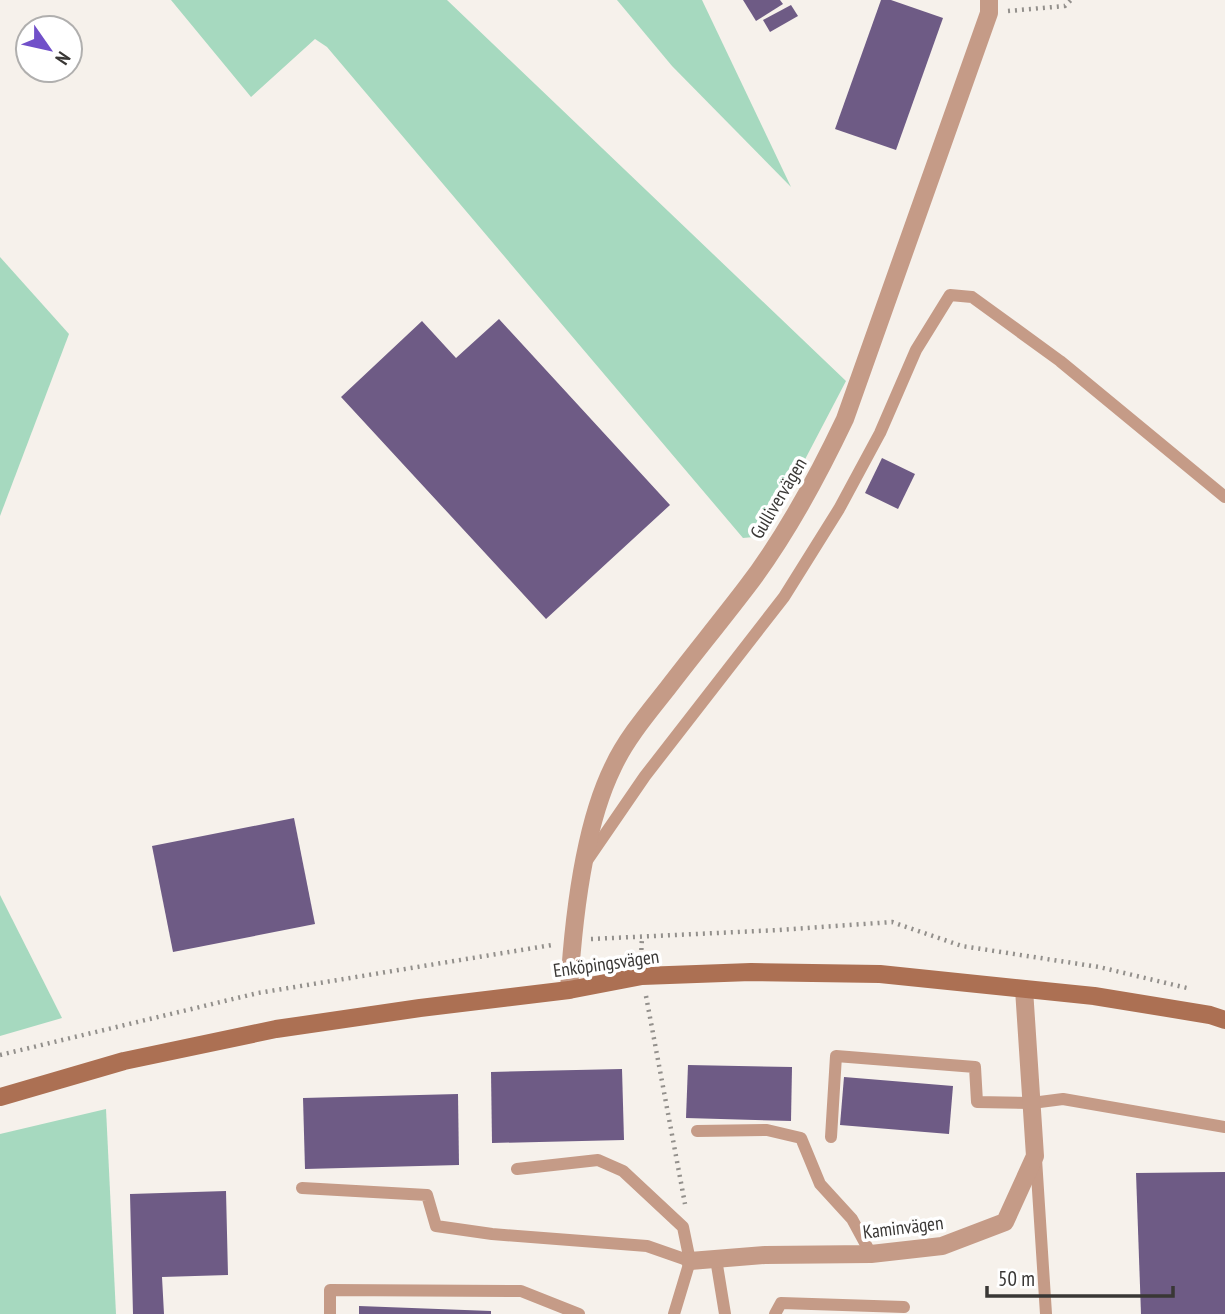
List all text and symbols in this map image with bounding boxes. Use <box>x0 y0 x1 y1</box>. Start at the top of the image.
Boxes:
north arrow <box>14 14 84 84</box>
text: N <box>50 48 76 69</box>
street label: Gullivervägen <box>744 453 812 543</box>
street label: Enköpingsvägen <box>552 944 660 982</box>
street label: Kaminvägen <box>861 1210 945 1244</box>
scale bar <box>987 1254 1172 1298</box>
text: 50 m <box>998 1265 1035 1292</box>

